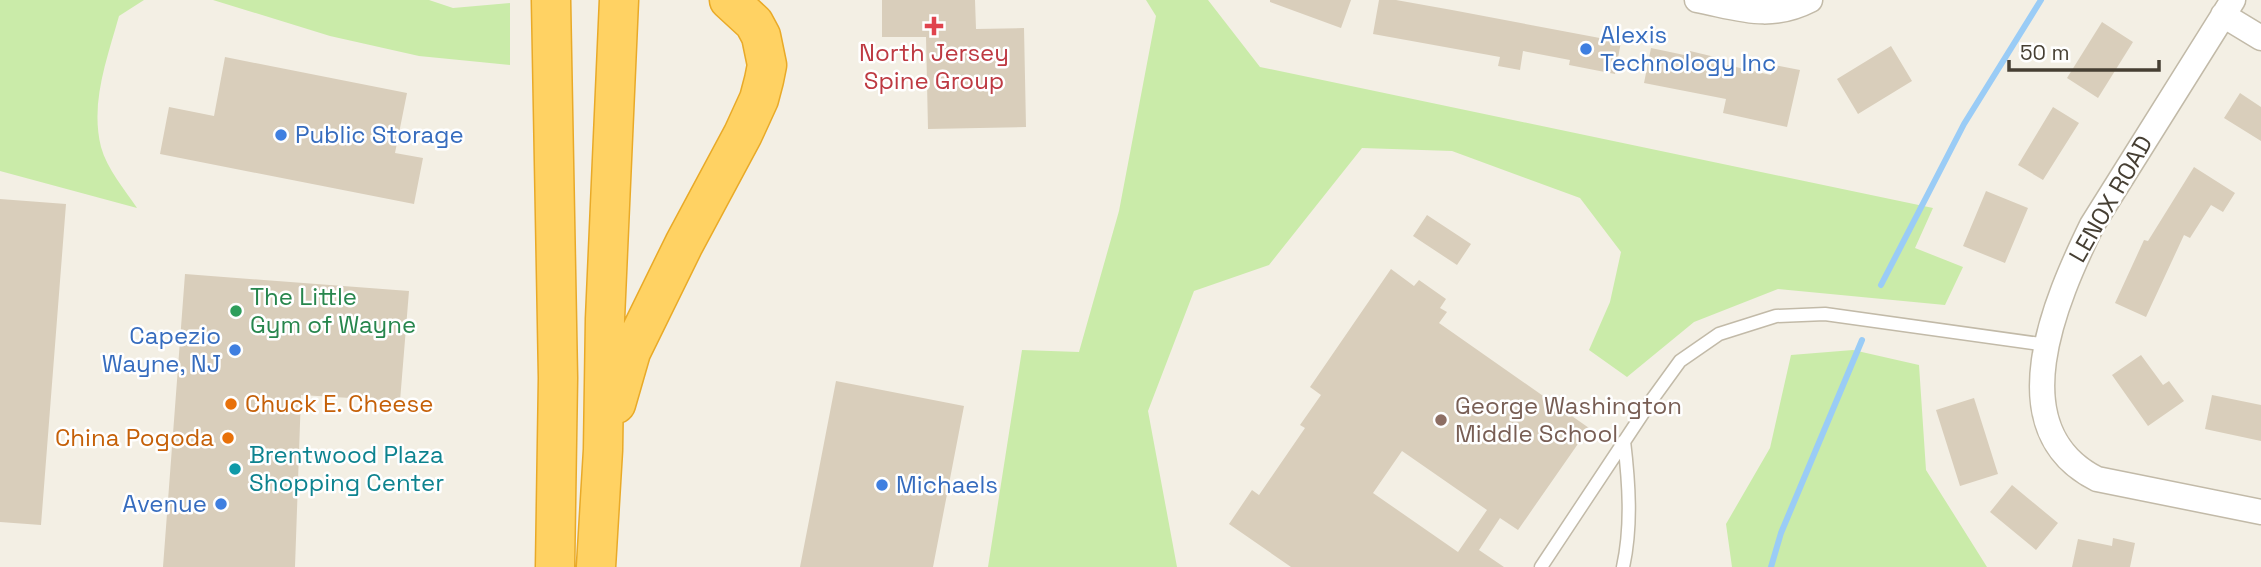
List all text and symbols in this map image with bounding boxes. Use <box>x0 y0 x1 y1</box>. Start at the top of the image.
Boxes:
marker: North Jersey Spine Group <box>924 16 944 36</box>
place label: Alexis Technology Inc <box>1600 19 1776 78</box>
scale bar <box>2009 28 2160 72</box>
place label: North Jersey Spine Group <box>859 37 1009 96</box>
text: 50 m <box>2020 39 2070 66</box>
marker: Alexis Technology Inc <box>1578 41 1594 57</box>
place label: Public Storage <box>295 119 464 150</box>
marker: Public Storage <box>273 127 289 143</box>
street label: LENOX ROAD <box>2062 130 2159 268</box>
place label: The Little Gym of Wayne <box>250 281 416 340</box>
marker: The Little Gym of Wayne <box>228 303 244 319</box>
place label: Capezio Wayne, NJ <box>102 320 221 379</box>
marker: Capezio Wayne, NJ <box>227 342 243 358</box>
place label: Chuck E. Cheese <box>245 388 433 419</box>
place label: George Washington Middle School <box>1455 390 1682 449</box>
marker: Chuck E. Cheese <box>223 396 239 412</box>
marker: George Washington Middle School <box>1433 412 1449 428</box>
place label: China Pogoda <box>55 422 214 453</box>
marker: China Pogoda <box>220 430 236 446</box>
place label: Brentwood Plaza Shopping Center <box>249 439 444 498</box>
marker: Brentwood Plaza Shopping Center <box>227 461 243 477</box>
place label: Michaels <box>896 469 998 500</box>
marker: Michaels <box>874 477 890 493</box>
place label: Avenue <box>122 488 207 519</box>
marker: Avenue <box>213 496 229 512</box>

